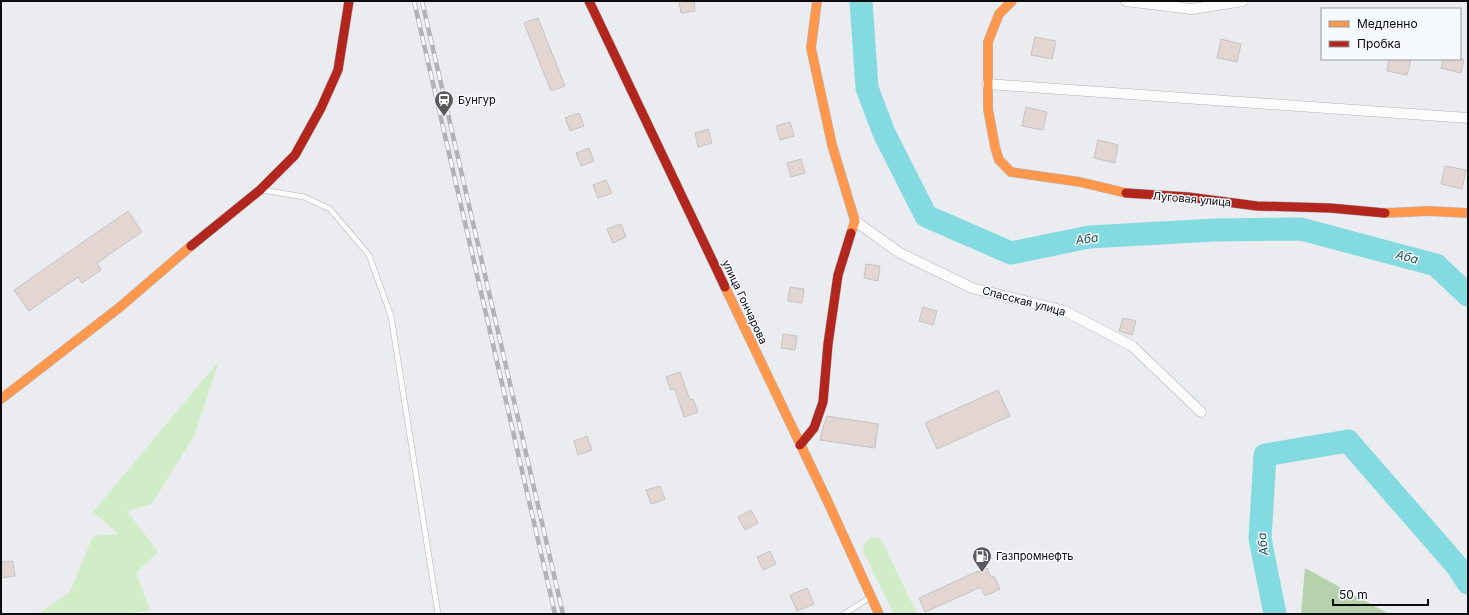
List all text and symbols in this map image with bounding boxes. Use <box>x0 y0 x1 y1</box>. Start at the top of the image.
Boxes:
legend <box>1321 8 1461 60</box>
text: Медленно <box>1357 16 1418 31</box>
text: Пробка <box>1357 36 1401 51</box>
station icon: Бунгур <box>433 89 455 117</box>
place label: Бунгур <box>458 93 496 107</box>
street label: Луговая улица <box>1152 189 1232 209</box>
water label: Аба <box>1074 229 1099 248</box>
water label: Аба <box>1393 246 1420 267</box>
street label: улица Гончарова <box>719 258 771 346</box>
street label: Спасская улица <box>981 283 1067 319</box>
water label: Аба <box>1254 532 1271 557</box>
fuel station icon: Газпромнефть <box>971 545 993 573</box>
place label: Газпромнефть <box>996 549 1073 563</box>
scale bar <box>1333 581 1428 607</box>
text: 50 m <box>1339 587 1368 602</box>

